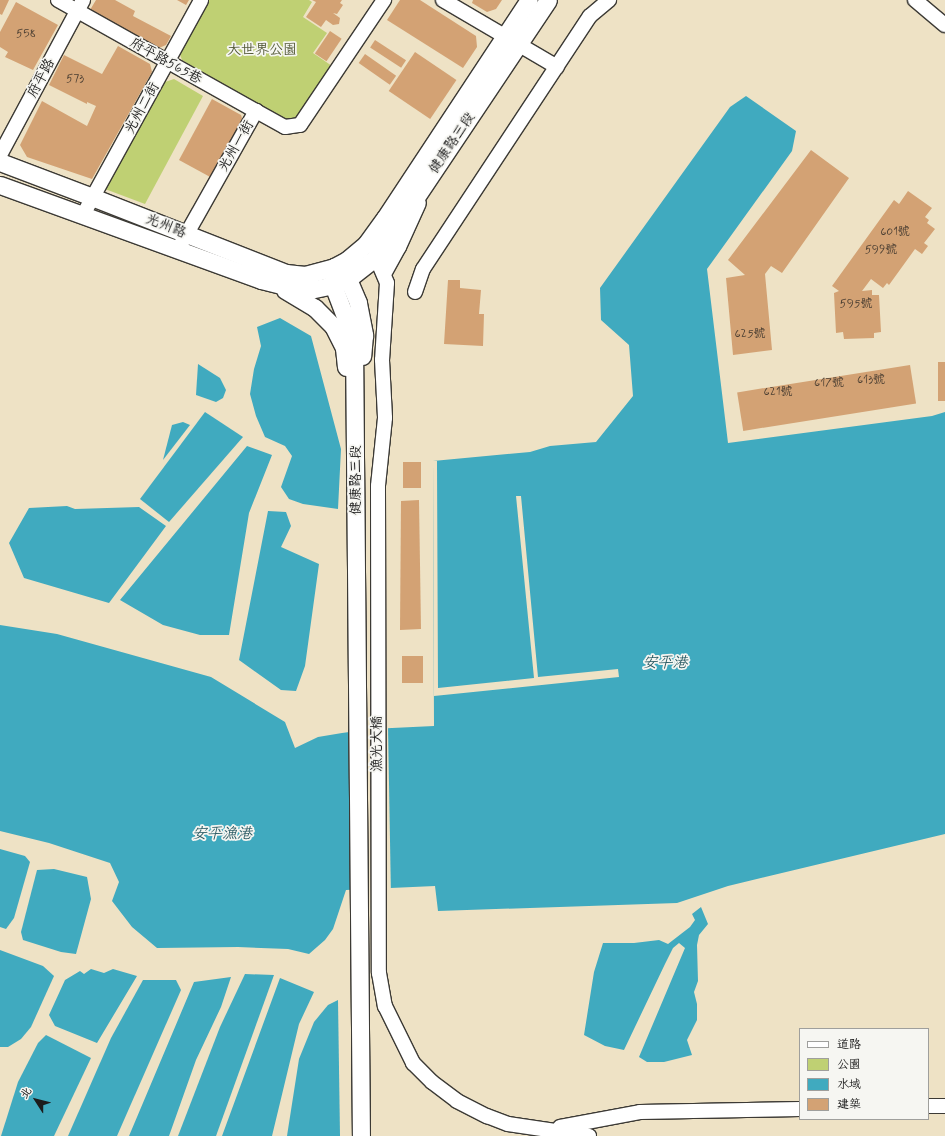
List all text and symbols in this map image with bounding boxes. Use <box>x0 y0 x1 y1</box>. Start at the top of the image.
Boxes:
house number: 558 <box>16 28 36 42</box>
street label: 府平路565巷 <box>127 34 205 88</box>
park label: 大世界公園 <box>227 42 297 58</box>
street label: 府平路 <box>24 56 58 100</box>
house number: 573 <box>66 73 84 87</box>
street label: 光州二街 <box>121 79 163 137</box>
street label: 健康路三段 <box>425 109 479 177</box>
street label: 光州一街 <box>215 118 257 174</box>
street label: 光州路 <box>143 210 189 242</box>
house number: 601號 <box>880 226 910 240</box>
house number: 599號 <box>865 244 897 258</box>
house number: 595號 <box>839 298 873 312</box>
house number: 625號 <box>734 328 766 342</box>
house number: 613號 <box>857 374 885 388</box>
house number: 617號 <box>814 377 844 391</box>
house number: 621號 <box>763 386 793 400</box>
street label: 健康路三段 <box>348 445 364 515</box>
water label: 安平港 <box>643 655 687 673</box>
street label: 漁光大橋 <box>369 716 385 772</box>
water label: 安平漁港 <box>192 826 252 844</box>
legend <box>799 1028 929 1120</box>
text: 道路 <box>837 1037 861 1053</box>
text: 公園 <box>837 1057 861 1073</box>
text: 水域 <box>837 1077 861 1093</box>
north arrow <box>16 1080 56 1120</box>
text: 北 <box>17 1084 35 1102</box>
text: 建築 <box>837 1097 861 1113</box>

